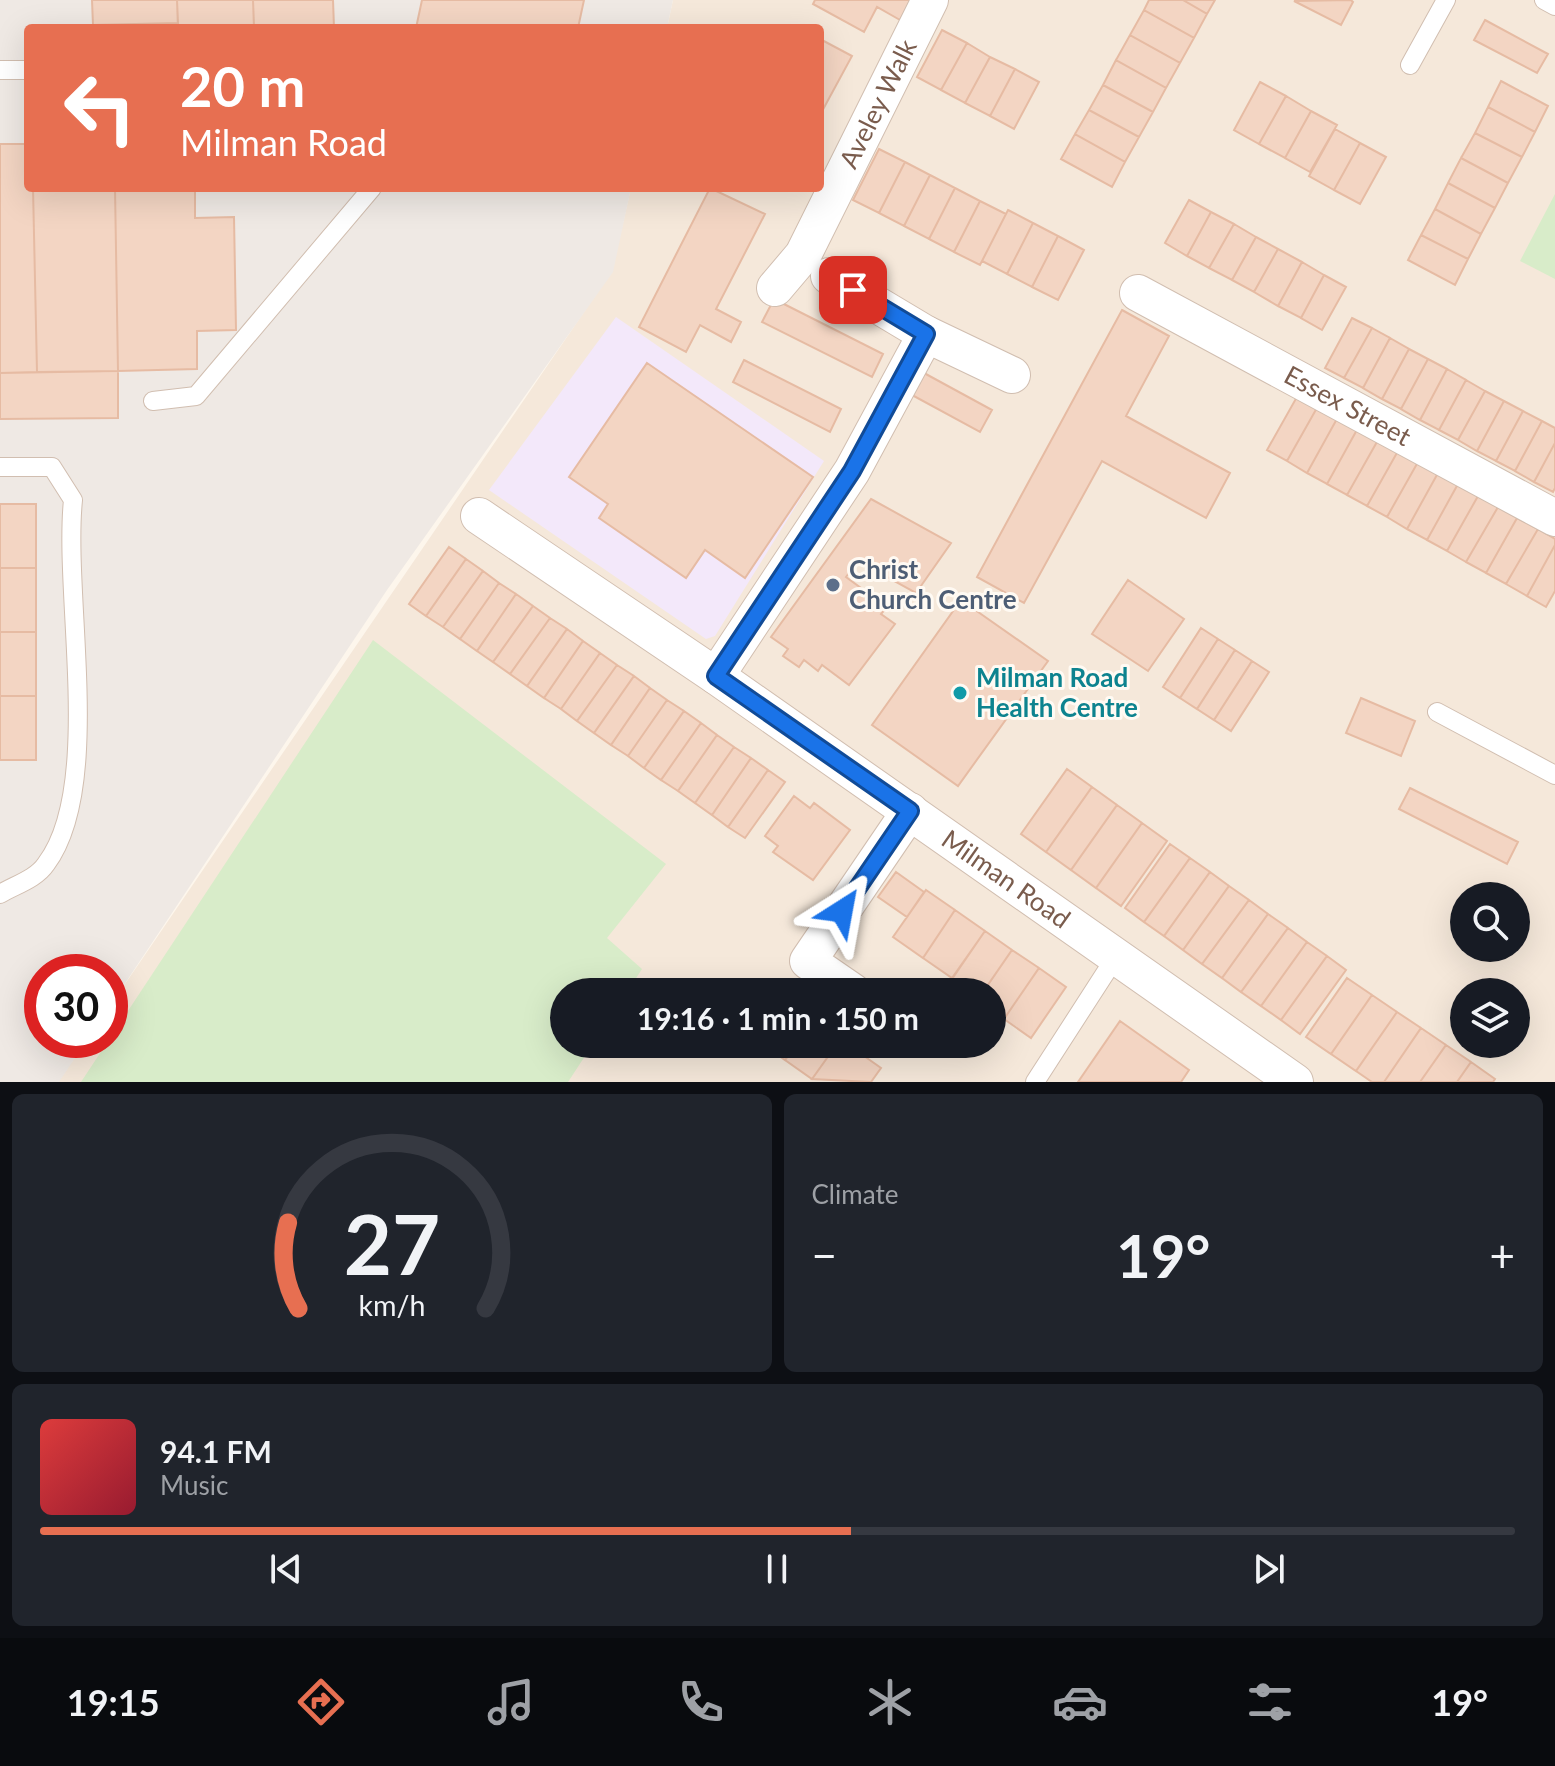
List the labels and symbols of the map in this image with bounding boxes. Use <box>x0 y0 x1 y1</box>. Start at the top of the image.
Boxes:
street label: Aveley Walk <box>832 33 923 173</box>
pin <box>819 256 887 324</box>
street label: Essex Street <box>1279 358 1417 453</box>
place label: Christ Church Centre <box>849 553 1017 615</box>
marker: Christ Church Centre <box>824 576 842 594</box>
place label: Milman Road Health Centre <box>976 661 1138 723</box>
marker: Milman Road Health Centre <box>951 684 969 702</box>
street label: Milman Road <box>936 822 1077 934</box>
position arrow <box>800 869 884 953</box>
speed limit sign: 30 <box>24 954 128 1058</box>

